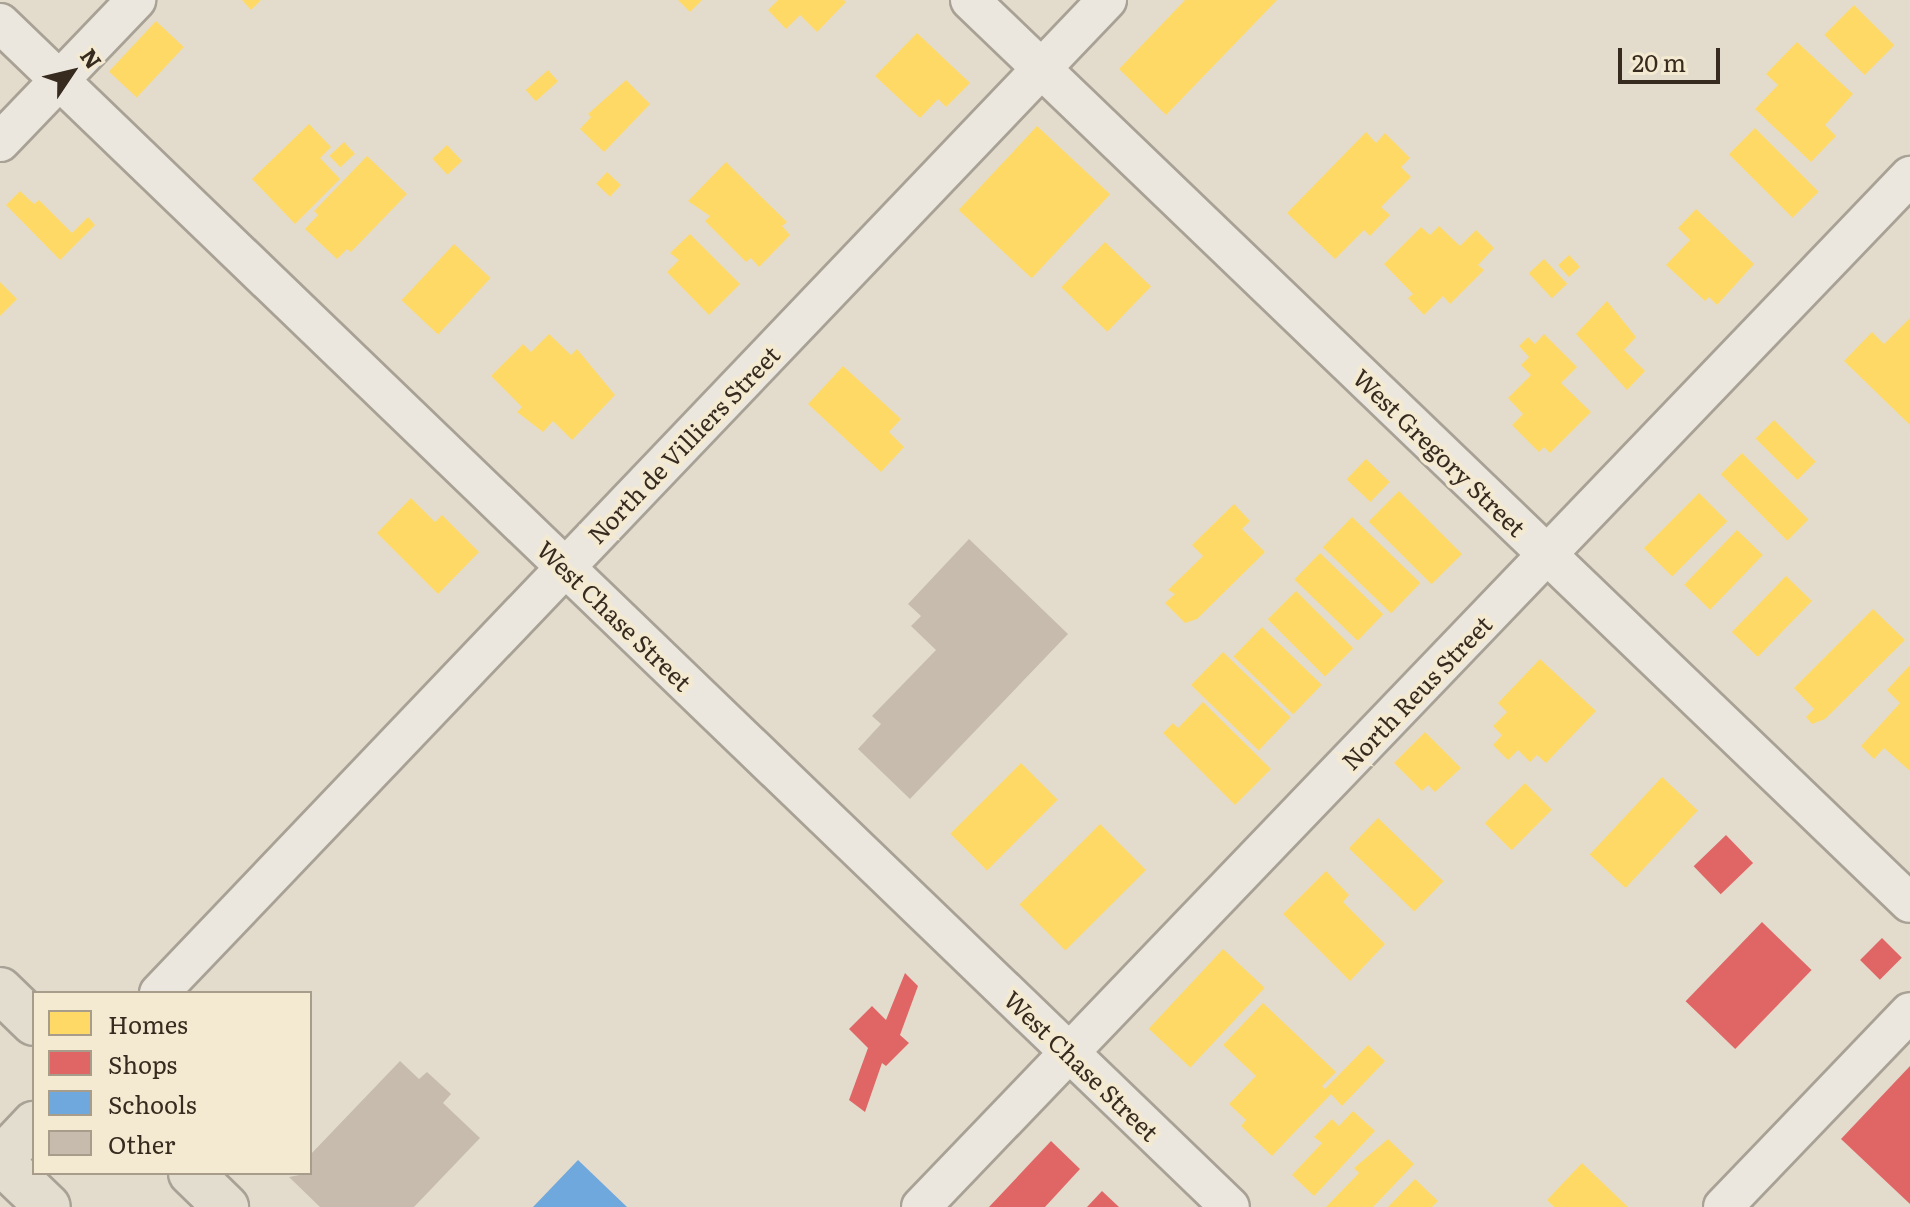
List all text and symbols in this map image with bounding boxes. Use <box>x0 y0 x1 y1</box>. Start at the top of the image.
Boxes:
north arrow <box>32 32 112 112</box>
scale bar <box>1622 32 1724 82</box>
text: N <box>73 41 111 75</box>
text: 20 m <box>1632 44 1686 79</box>
street label: North de Villiers Street <box>581 339 785 549</box>
street label: West Gregory Street <box>1348 362 1532 542</box>
street label: West Chase Street <box>532 534 698 696</box>
street label: North Reus Street <box>1335 609 1497 775</box>
street label: West Chase Street <box>999 984 1165 1146</box>
legend <box>32 991 312 1175</box>
text: Homes <box>108 1006 188 1041</box>
text: Shops <box>108 1046 177 1081</box>
text: Schools <box>108 1086 197 1121</box>
text: Other <box>108 1126 175 1161</box>

